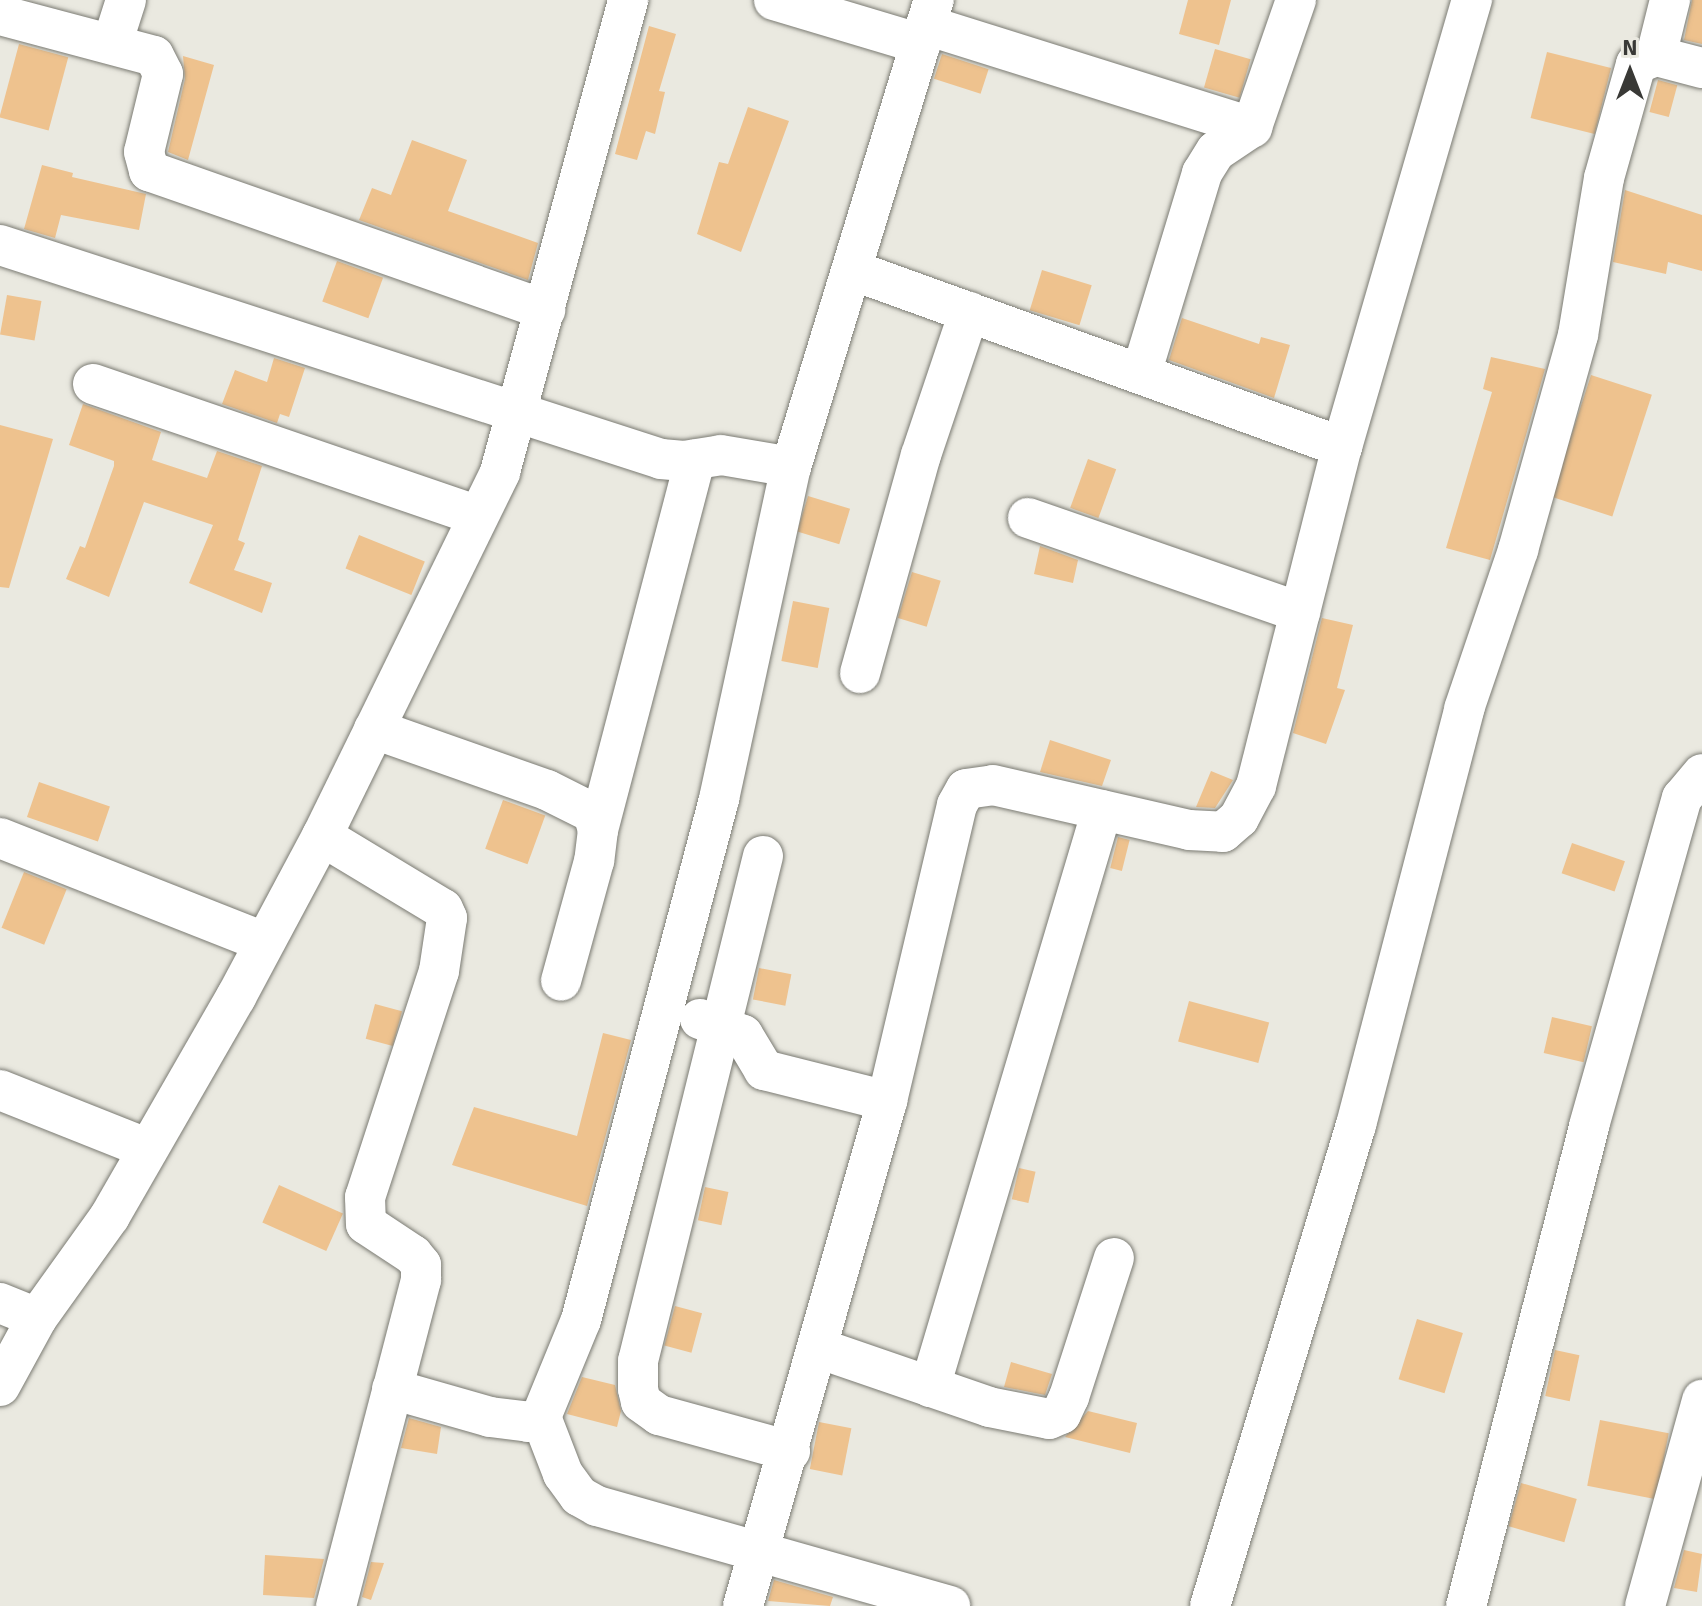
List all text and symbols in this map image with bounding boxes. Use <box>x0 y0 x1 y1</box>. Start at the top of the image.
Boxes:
north arrow <box>1590 32 1670 112</box>
text: N <box>1622 34 1638 61</box>

